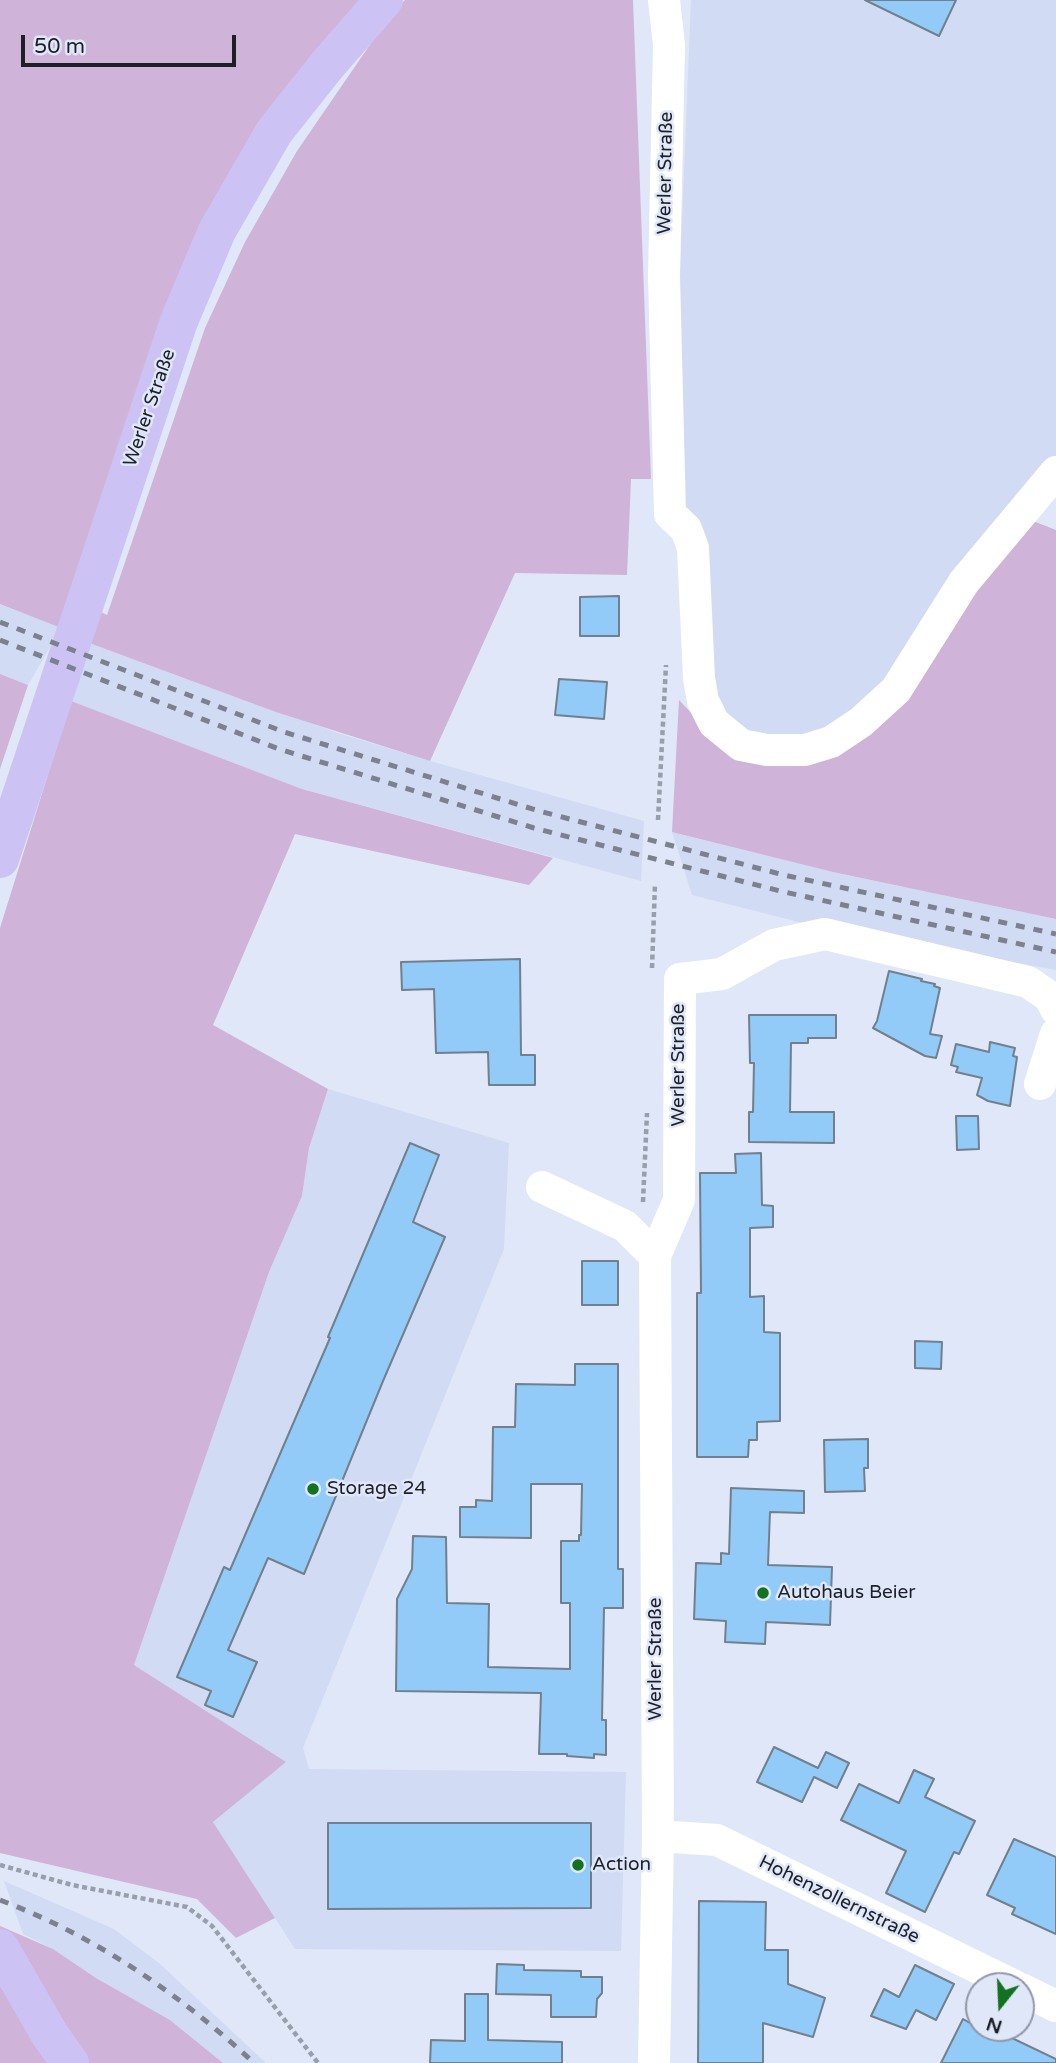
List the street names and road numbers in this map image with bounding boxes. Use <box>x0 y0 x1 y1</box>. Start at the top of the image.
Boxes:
street label: Werler Straße <box>654 111 678 235</box>
street label: Werler Straße <box>119 346 181 470</box>
street label: Werler Straße <box>668 1004 690 1126</box>
street label: Werler Straße <box>645 1598 667 1720</box>
street label: Hohenzollernstraße <box>755 1851 923 1949</box>

